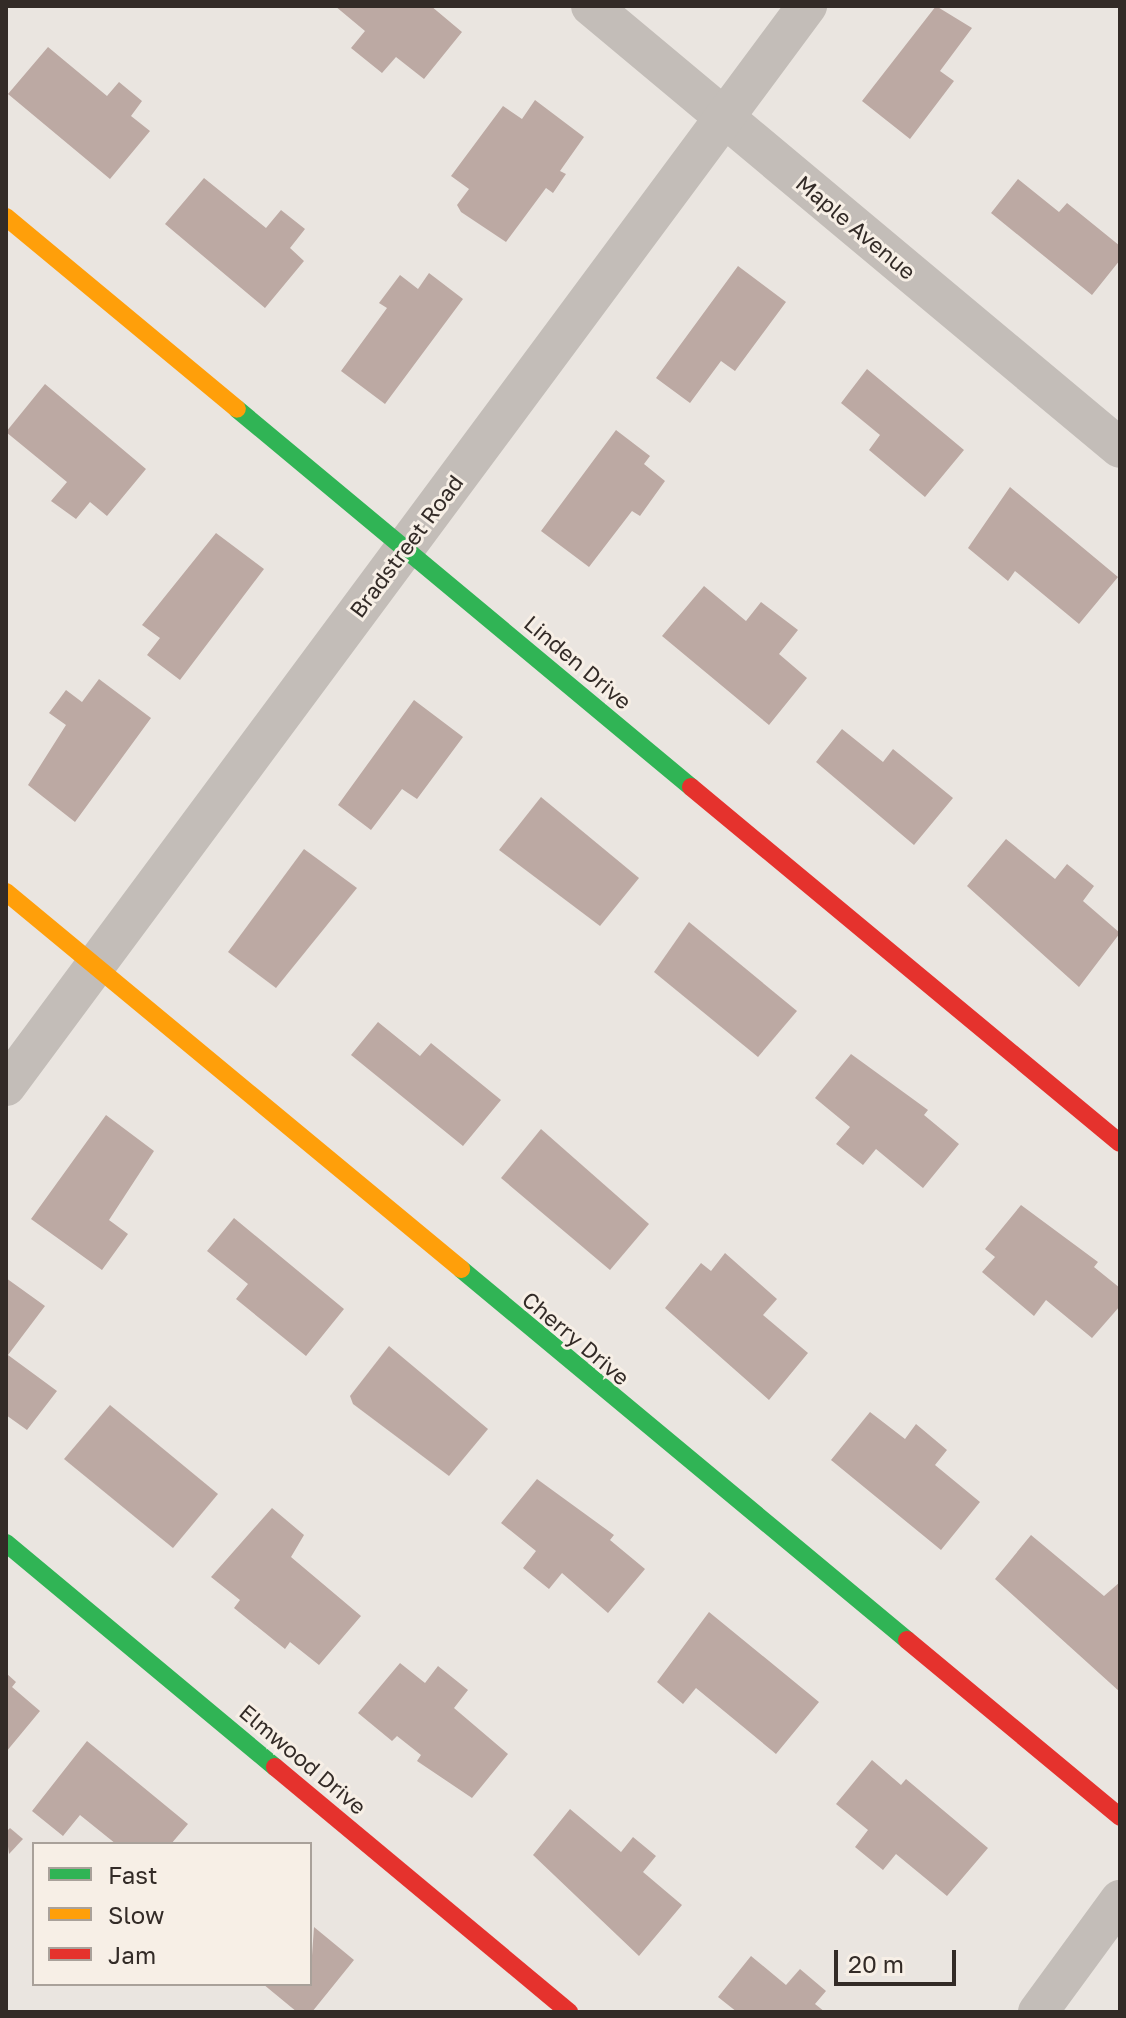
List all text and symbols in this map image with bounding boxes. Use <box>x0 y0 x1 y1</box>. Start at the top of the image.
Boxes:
street label: Maple Avenue <box>791 169 921 285</box>
street label: Bradstreet Road <box>344 470 468 622</box>
street label: Linden Drive <box>519 610 637 714</box>
street label: Cherry Drive <box>517 1286 635 1390</box>
street label: Elmwood Drive <box>234 1698 372 1820</box>
legend <box>32 1842 312 1986</box>
text: Fast <box>108 1860 158 1889</box>
text: Slow <box>108 1900 164 1929</box>
scale bar <box>838 1934 960 1984</box>
text: Jam <box>108 1940 156 1969</box>
text: 20 m <box>848 1949 904 1978</box>

